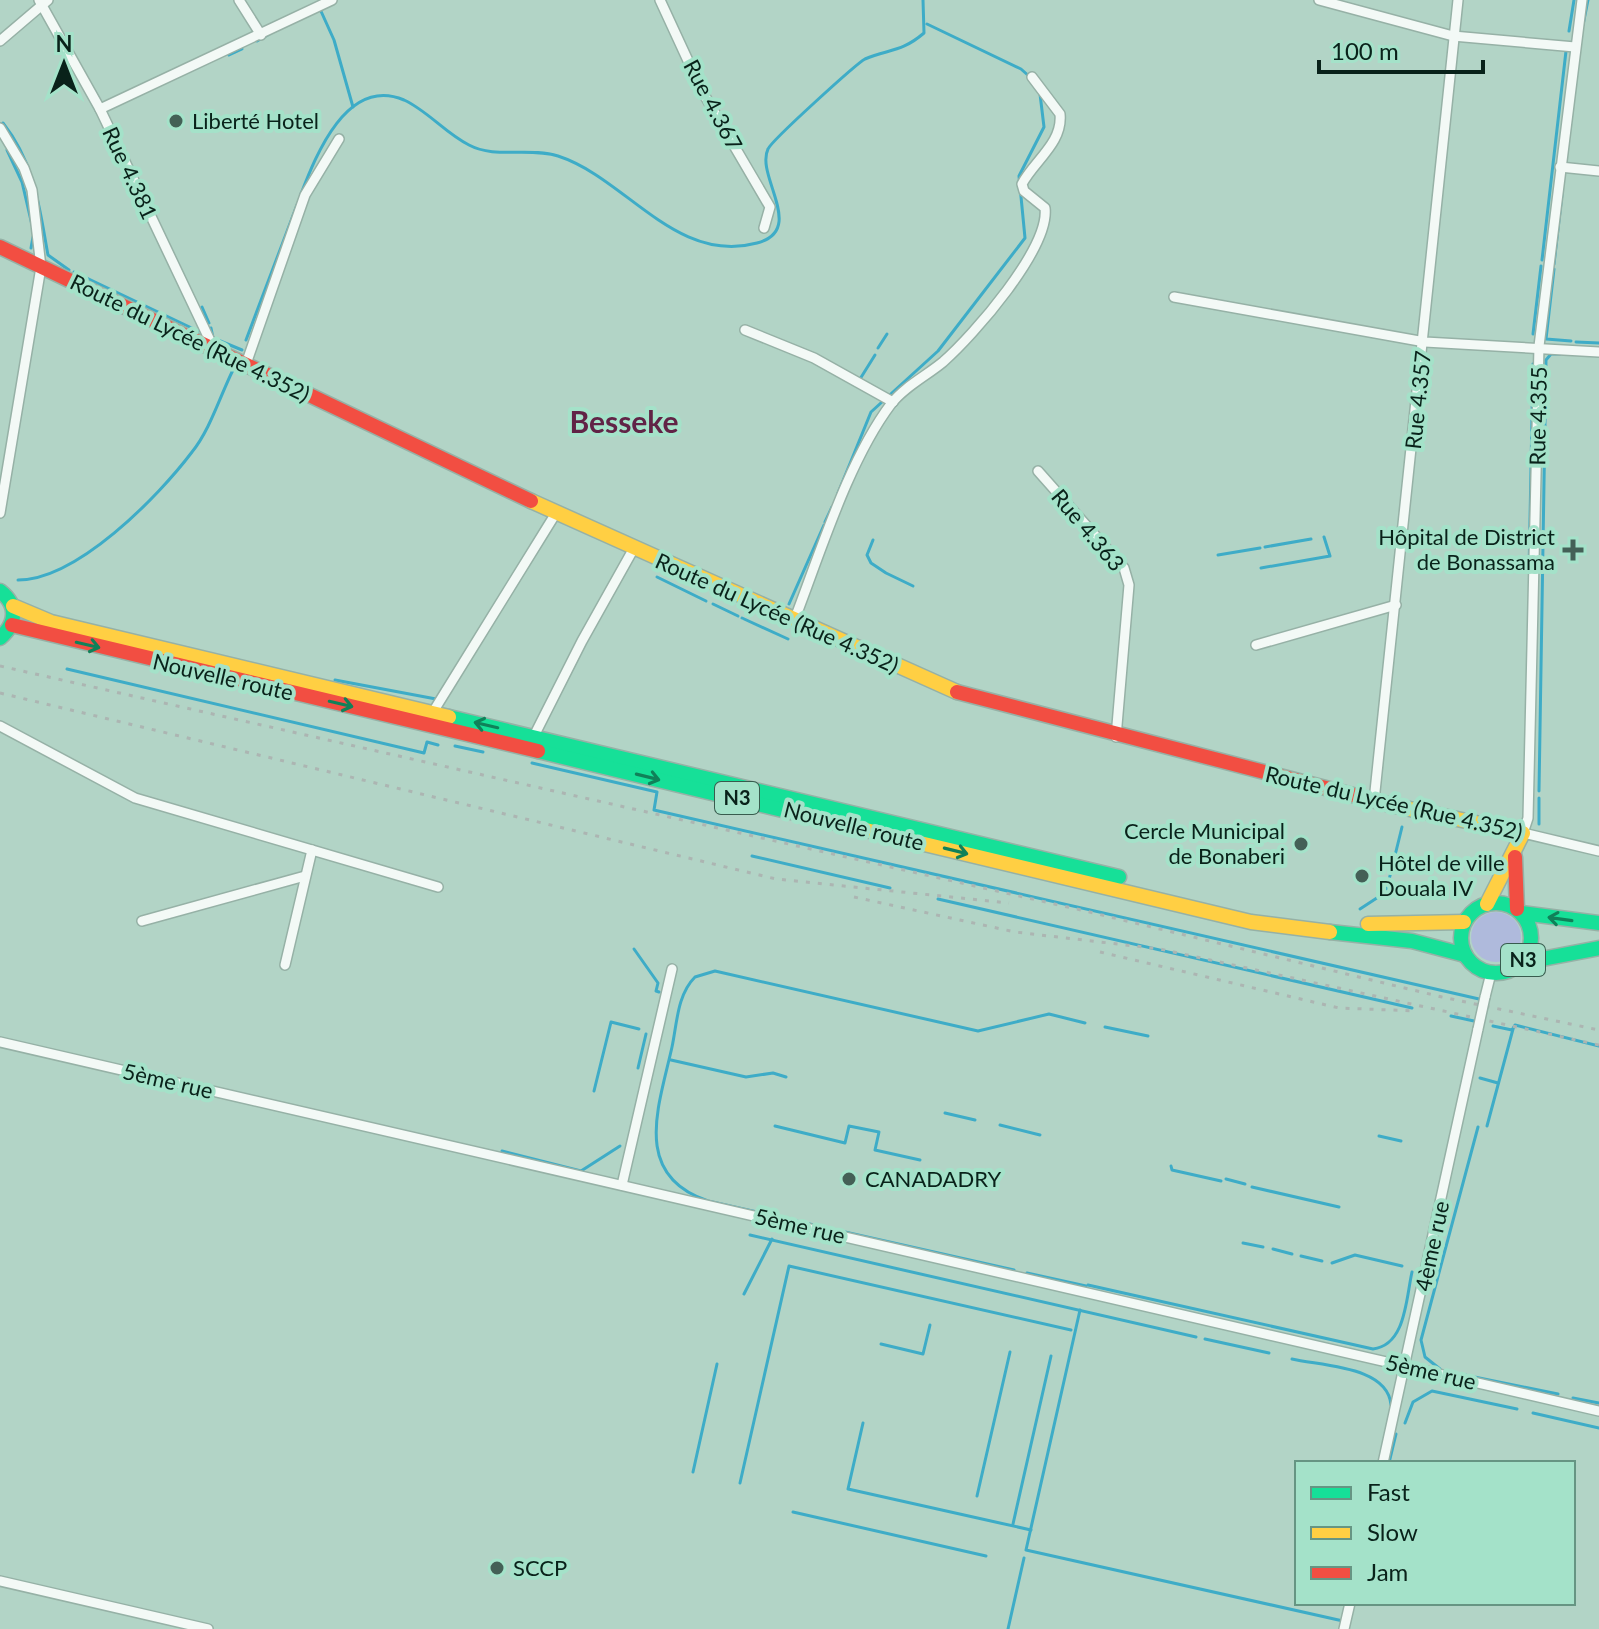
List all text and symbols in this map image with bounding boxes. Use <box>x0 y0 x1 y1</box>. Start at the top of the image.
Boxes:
north arrow <box>24 24 104 104</box>
scale bar <box>1319 24 1483 74</box>
text: N <box>56 30 72 57</box>
text: 100 m <box>1331 36 1399 65</box>
street label: Rue 4.367 <box>678 55 749 155</box>
place label: Liberté Hotel <box>192 107 319 134</box>
marker: Liberté Hotel <box>167 112 185 130</box>
street label: Rue 4.381 <box>97 122 164 223</box>
street label: Route du Lycée (Rue 4.352) <box>66 268 314 407</box>
street label: Rue 4.357 <box>1399 349 1436 451</box>
street label: Rue 4.355 <box>1523 366 1552 466</box>
district label: Besseke <box>569 403 679 439</box>
street label: Rue 4.363 <box>1046 483 1131 576</box>
place label: Hôpital de District de Bonassama <box>1378 523 1555 575</box>
marker: Hôpital de District de Bonassama <box>1562 539 1584 561</box>
street label: Route du Lycée (Rue 4.352) <box>651 547 903 678</box>
one-way arrow <box>74 639 100 654</box>
street label: Nouvelle route <box>150 647 296 706</box>
one-way arrow <box>327 698 353 713</box>
one-way arrow <box>473 716 499 731</box>
street label: Route du Lycée (Rue 4.352) <box>1263 760 1525 845</box>
one-way arrow <box>635 770 661 785</box>
road number: N3 <box>715 782 759 814</box>
street label: Nouvelle route <box>781 795 927 856</box>
place label: Cercle Municipal de Bonaberi <box>1124 817 1285 869</box>
marker: Cercle Municipal de Bonaberi <box>1292 835 1310 853</box>
one-way arrow <box>942 844 968 859</box>
place label: Hôtel de ville Douala IV <box>1378 849 1505 901</box>
marker: Hôtel de ville Douala IV <box>1353 867 1371 885</box>
one-way arrow <box>1548 911 1574 926</box>
road number: N3 <box>1501 944 1545 976</box>
street label: 5ème rue <box>120 1057 216 1104</box>
place label: CANADADRY <box>865 1165 1001 1192</box>
marker: CANADADRY <box>840 1170 858 1188</box>
street label: 4ème rue <box>1409 1198 1454 1294</box>
street label: 5ème rue <box>752 1202 848 1249</box>
street label: 5ème rue <box>1383 1348 1479 1395</box>
legend <box>1295 1461 1575 1605</box>
text: Fast <box>1367 1477 1410 1506</box>
text: Slow <box>1367 1517 1418 1546</box>
place label: SCCP <box>513 1554 567 1581</box>
text: Jam <box>1367 1557 1408 1586</box>
marker: SCCP <box>488 1559 506 1577</box>

